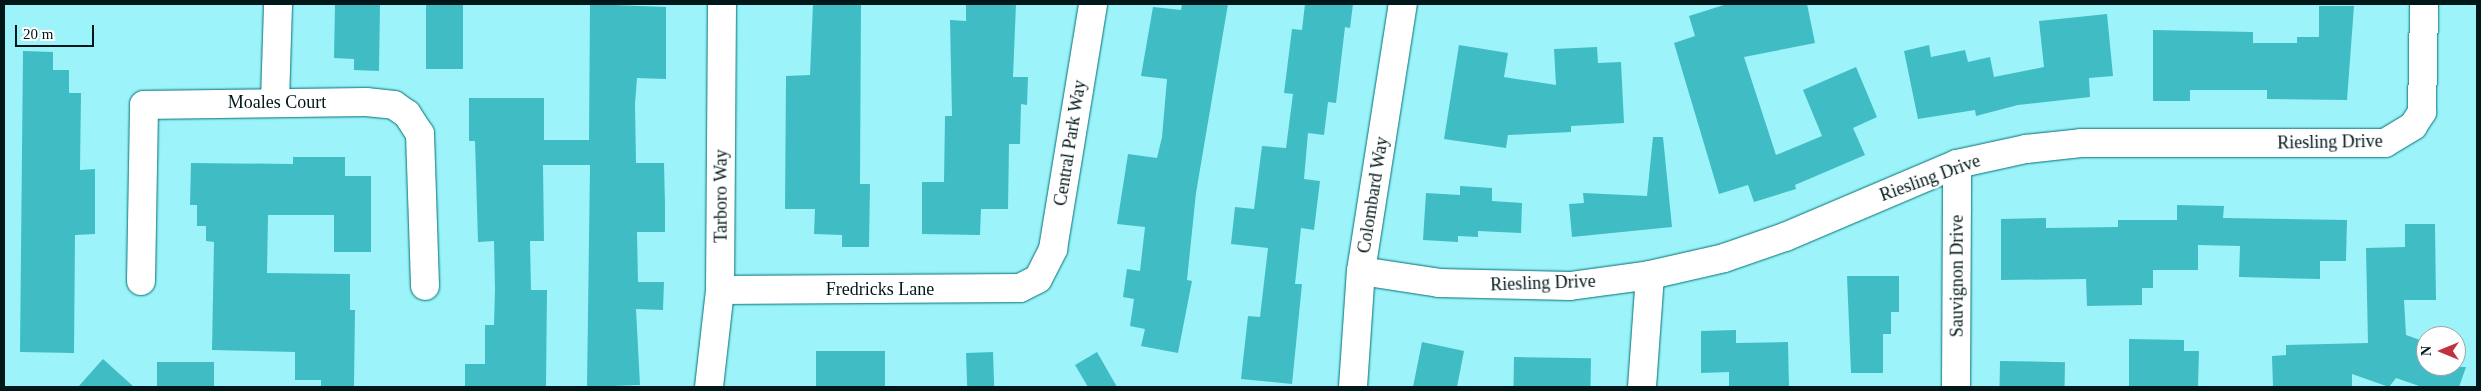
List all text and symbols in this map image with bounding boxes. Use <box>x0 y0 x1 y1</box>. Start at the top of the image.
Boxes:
scale bar <box>18 15 96 47</box>
text: 20 m <box>23 26 53 42</box>
street label: Central Park Way <box>1049 78 1091 208</box>
street label: Moales Court <box>228 91 326 113</box>
street label: Riesling Drive <box>2277 130 2383 154</box>
street label: Colombard Way <box>1353 135 1393 255</box>
street label: Tarboro Way <box>710 149 732 243</box>
street label: Riesling Drive <box>1877 150 1983 206</box>
street label: Sauvignon Drive <box>1946 215 1968 337</box>
street label: Riesling Drive <box>1490 270 1596 296</box>
street label: Fredricks Lane <box>826 278 934 300</box>
north arrow <box>2416 326 2466 376</box>
text: N <box>2419 346 2434 356</box>

